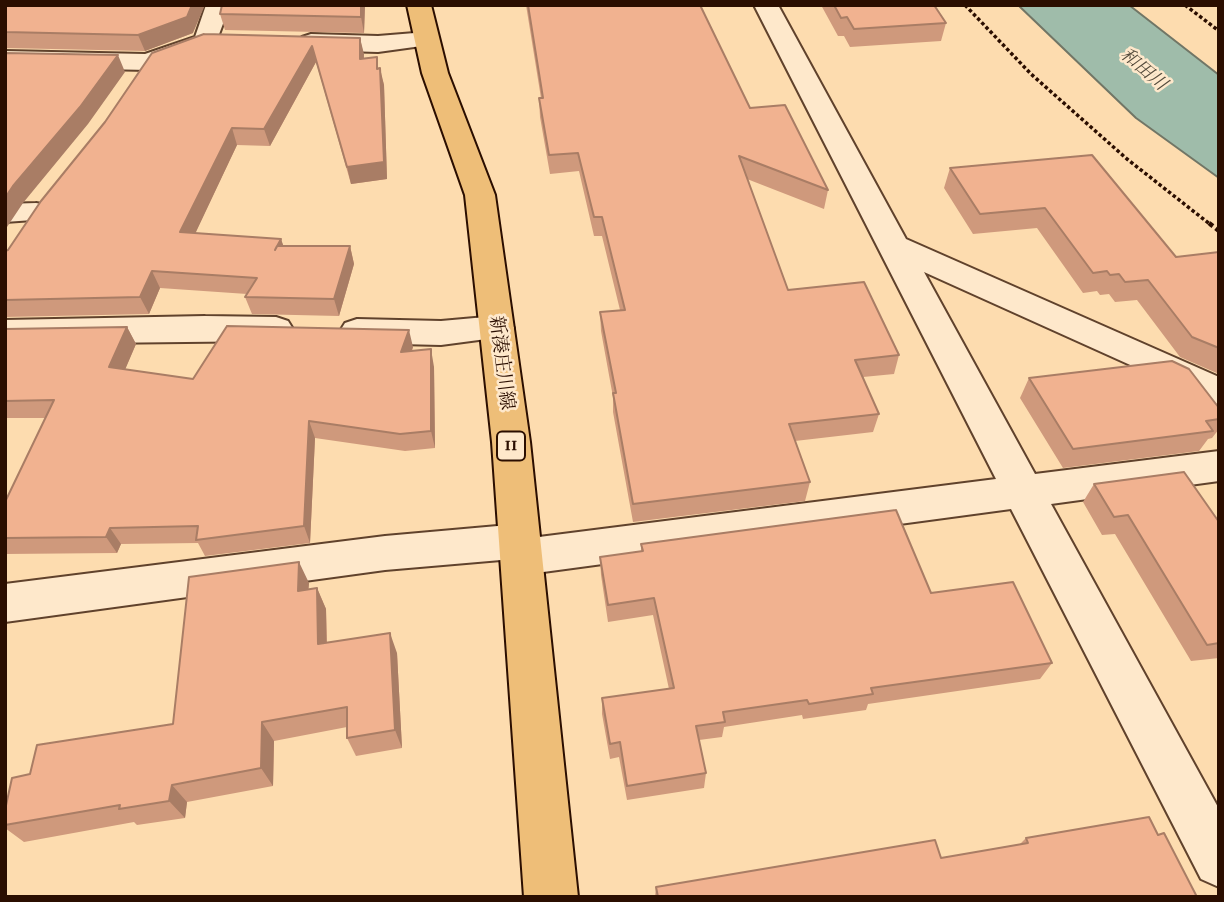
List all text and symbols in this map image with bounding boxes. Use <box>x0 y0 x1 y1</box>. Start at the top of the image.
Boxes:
water label: 和田川 <box>1115 44 1171 96</box>
street label: 新湊庄川線 <box>484 314 518 412</box>
road number: 11 <box>497 432 525 461</box>

